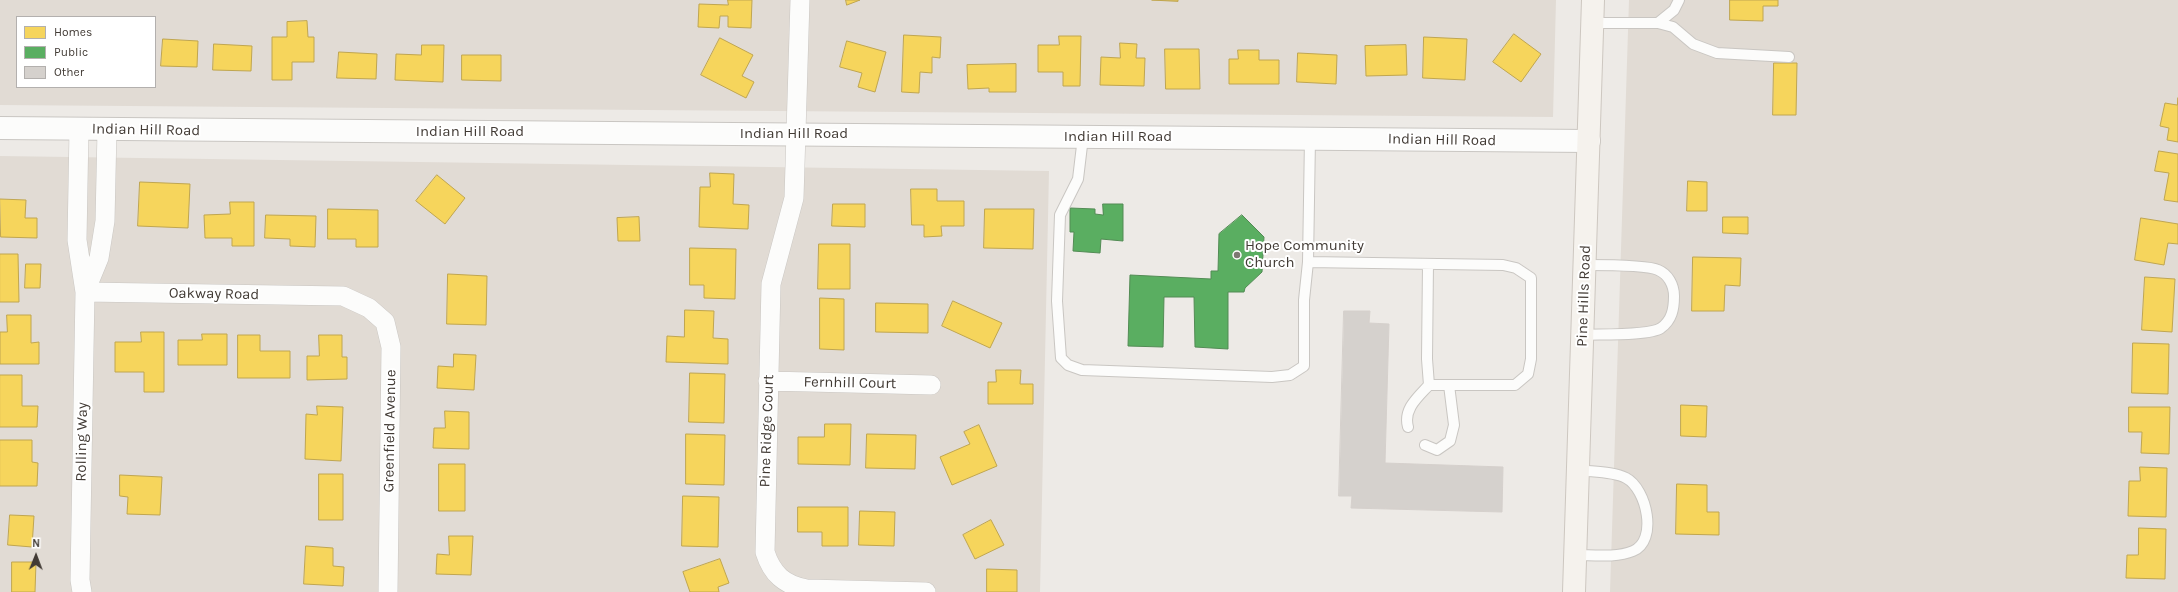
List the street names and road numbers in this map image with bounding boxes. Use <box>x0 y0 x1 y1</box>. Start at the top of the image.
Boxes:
street label: Indian Hill Road <box>92 120 200 140</box>
street label: Indian Hill Road <box>416 123 524 141</box>
street label: Indian Hill Road <box>740 125 848 143</box>
street label: Indian Hill Road <box>1064 128 1172 146</box>
street label: Indian Hill Road <box>1388 130 1496 150</box>
street label: Pine Hills Road <box>1573 245 1595 347</box>
street label: Oakway Road <box>169 284 259 304</box>
street label: Greenfield Avenue <box>380 369 400 493</box>
street label: Fernhill Court <box>804 373 896 393</box>
street label: Pine Ridge Court <box>756 374 778 488</box>
street label: Rolling Way <box>72 402 92 482</box>

